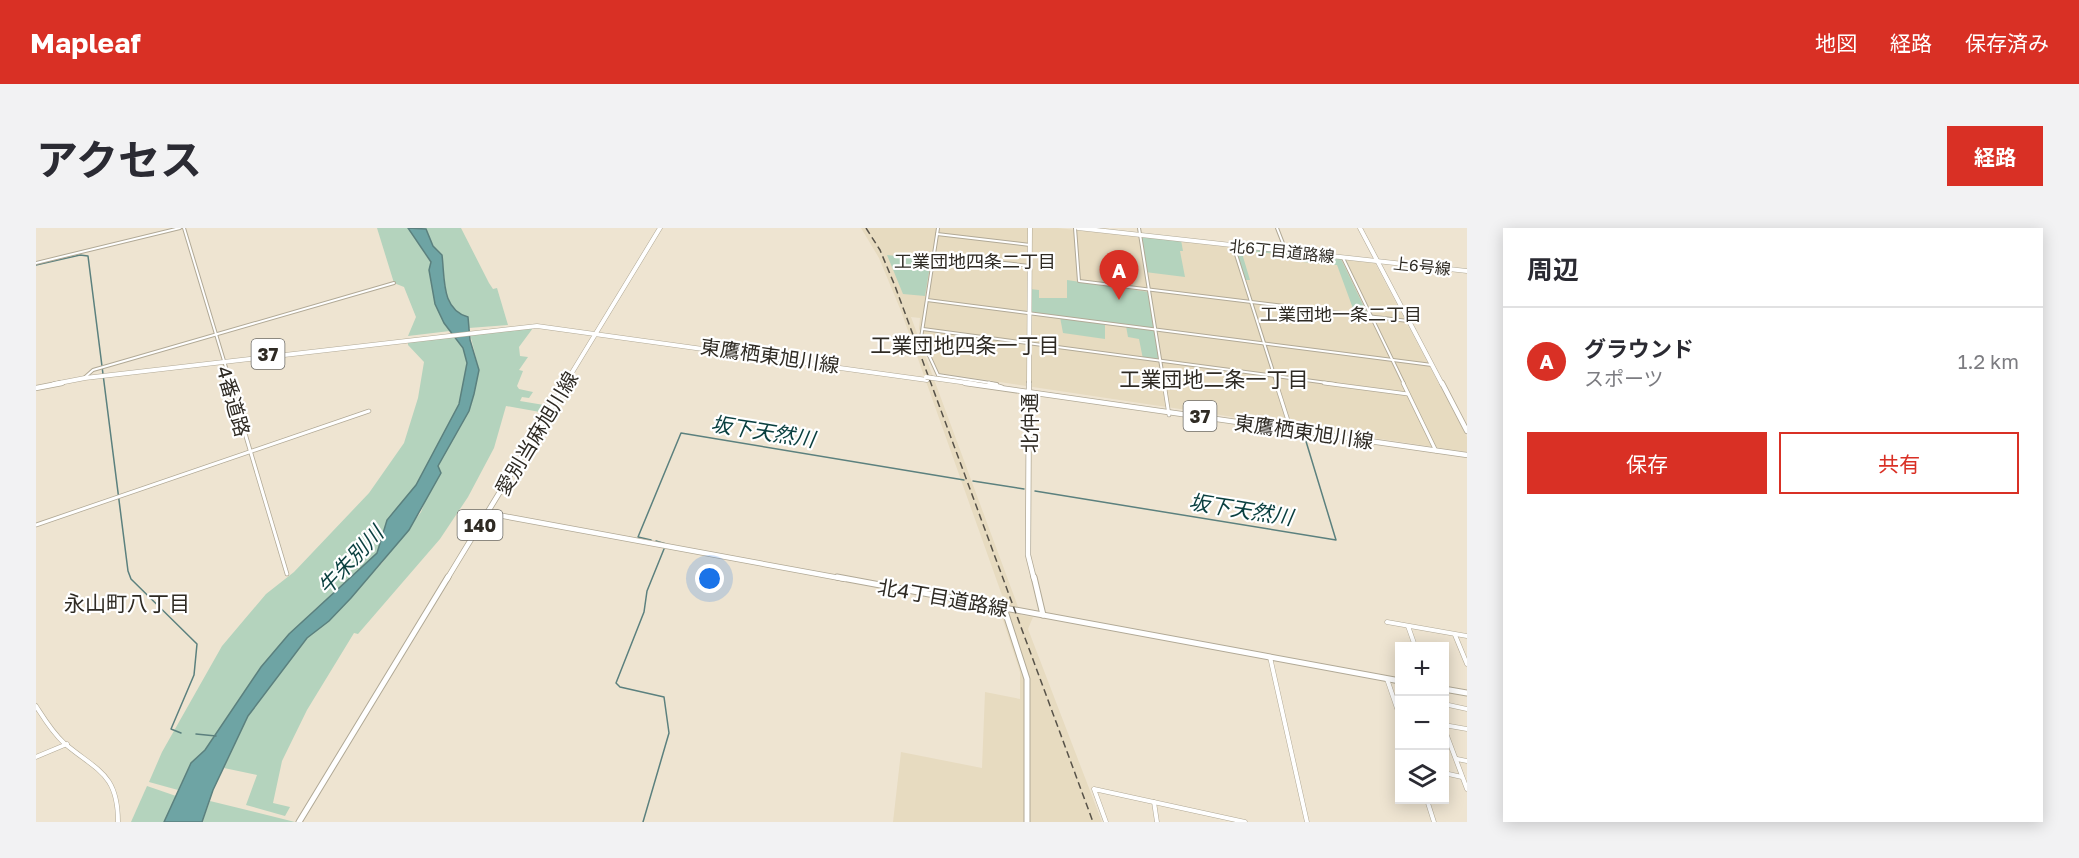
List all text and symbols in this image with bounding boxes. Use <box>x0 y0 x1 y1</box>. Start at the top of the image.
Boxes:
text: Mapleaf <box>30 26 141 59</box>
text: 地図 <box>1815 30 1857 56</box>
text: 経路 <box>1890 30 1932 56</box>
text: 保存済み <box>1965 30 2049 56</box>
button: 経路 <box>1947 126 2043 186</box>
text: アクセス <box>36 134 202 184</box>
street label: 北6丁目道路線 <box>1228 236 1336 266</box>
district label: 工業団地四条二丁目 <box>894 250 1056 272</box>
pin: A <box>1100 250 1138 300</box>
street label: 上6号線 <box>1392 253 1452 279</box>
text: 周辺 <box>1527 254 1579 285</box>
district label: 工業団地一条二丁目 <box>1260 303 1422 325</box>
district label: 工業団地四条一丁目 <box>871 332 1060 358</box>
street label: 東鷹栖東旭川線 <box>699 333 841 377</box>
text: グラウンド <box>1584 335 1694 362</box>
road number: 37 <box>252 339 284 369</box>
text: A <box>1539 349 1554 373</box>
text: 1.2 km <box>1958 349 2019 373</box>
street label: 4番道路 <box>213 363 255 439</box>
district label: 工業団地二条一丁目 <box>1120 366 1309 392</box>
text: スポーツ <box>1584 366 1664 390</box>
street label: 愛別当麻旭川線 <box>490 367 582 499</box>
street label: 北仲通 <box>1017 393 1041 453</box>
road number: 37 <box>1184 401 1216 431</box>
street label: 東鷹栖東旭川線 <box>1233 409 1375 453</box>
water label: 坂下天然川 <box>709 410 819 452</box>
button: 保存 <box>1527 432 1767 494</box>
button: 共有 <box>1779 432 2019 494</box>
water label: 坂下天然川 <box>1187 488 1297 530</box>
road number: 140 <box>458 510 502 540</box>
water label: 牛朱別川 <box>312 519 390 600</box>
your location <box>695 564 724 593</box>
street label: 北4丁目道路線 <box>876 574 1010 620</box>
district label: 永山町八丁目 <box>64 590 190 616</box>
map controls <box>1395 642 1449 804</box>
button: + <box>1395 642 1449 696</box>
button: − <box>1395 696 1449 750</box>
button: layers <box>1395 750 1449 804</box>

